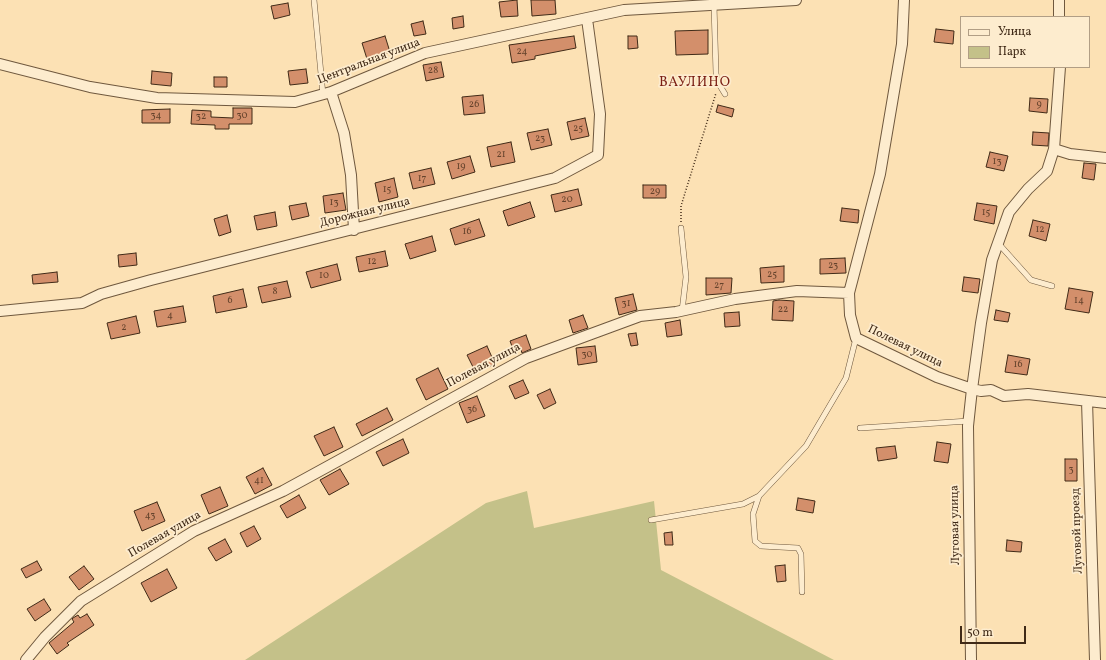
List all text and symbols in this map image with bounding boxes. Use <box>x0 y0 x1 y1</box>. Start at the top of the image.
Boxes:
legend <box>960 16 1090 68</box>
text: Улица <box>998 24 1031 40</box>
street label: Центральная улица <box>316 36 422 88</box>
text: Парк <box>998 44 1026 60</box>
house number: 24 <box>516 46 528 58</box>
house number: 28 <box>428 65 438 77</box>
district label: ВАУЛИНО <box>659 75 731 91</box>
house number: 26 <box>469 99 479 111</box>
house number: 9 <box>1036 99 1042 111</box>
house number: 34 <box>150 110 162 122</box>
house number: 30 <box>237 110 247 122</box>
house number: 32 <box>196 111 206 123</box>
house number: 25 <box>573 123 583 135</box>
house number: 23 <box>535 133 545 145</box>
house number: 21 <box>496 149 506 161</box>
house number: 13 <box>992 156 1002 168</box>
house number: 19 <box>456 161 466 173</box>
house number: 17 <box>418 173 426 185</box>
house number: 15 <box>383 184 391 196</box>
house number: 29 <box>650 186 660 198</box>
house number: 20 <box>561 194 573 206</box>
street label: Дорожная улица <box>318 195 412 231</box>
house number: 13 <box>329 197 339 209</box>
house number: 15 <box>982 207 990 219</box>
house number: 12 <box>1035 224 1045 236</box>
house number: 16 <box>463 226 471 238</box>
house number: 12 <box>367 256 377 268</box>
house number: 23 <box>828 260 838 272</box>
house number: 25 <box>767 269 777 281</box>
house number: 10 <box>319 270 329 282</box>
house number: 27 <box>714 280 724 292</box>
house number: 8 <box>272 286 278 298</box>
house number: 6 <box>227 295 233 307</box>
house number: 14 <box>1074 295 1084 307</box>
house number: 31 <box>621 298 631 310</box>
house number: 22 <box>778 304 788 316</box>
house number: 4 <box>167 310 173 322</box>
house number: 2 <box>121 322 127 334</box>
street label: Полевая улица <box>865 323 945 371</box>
street label: Полевая улица <box>445 340 523 392</box>
house number: 30 <box>582 349 592 361</box>
house number: 16 <box>1014 359 1022 371</box>
house number: 36 <box>467 404 477 416</box>
house number: 3 <box>1068 464 1074 476</box>
house number: 41 <box>254 475 264 487</box>
street label: Луговая улица <box>948 485 964 565</box>
street label: Луговой проезд <box>1069 488 1087 574</box>
street label: Полевая улица <box>126 508 204 562</box>
house number: 43 <box>145 510 155 522</box>
scale bar <box>962 618 1028 644</box>
text: 50 m <box>967 625 993 641</box>

